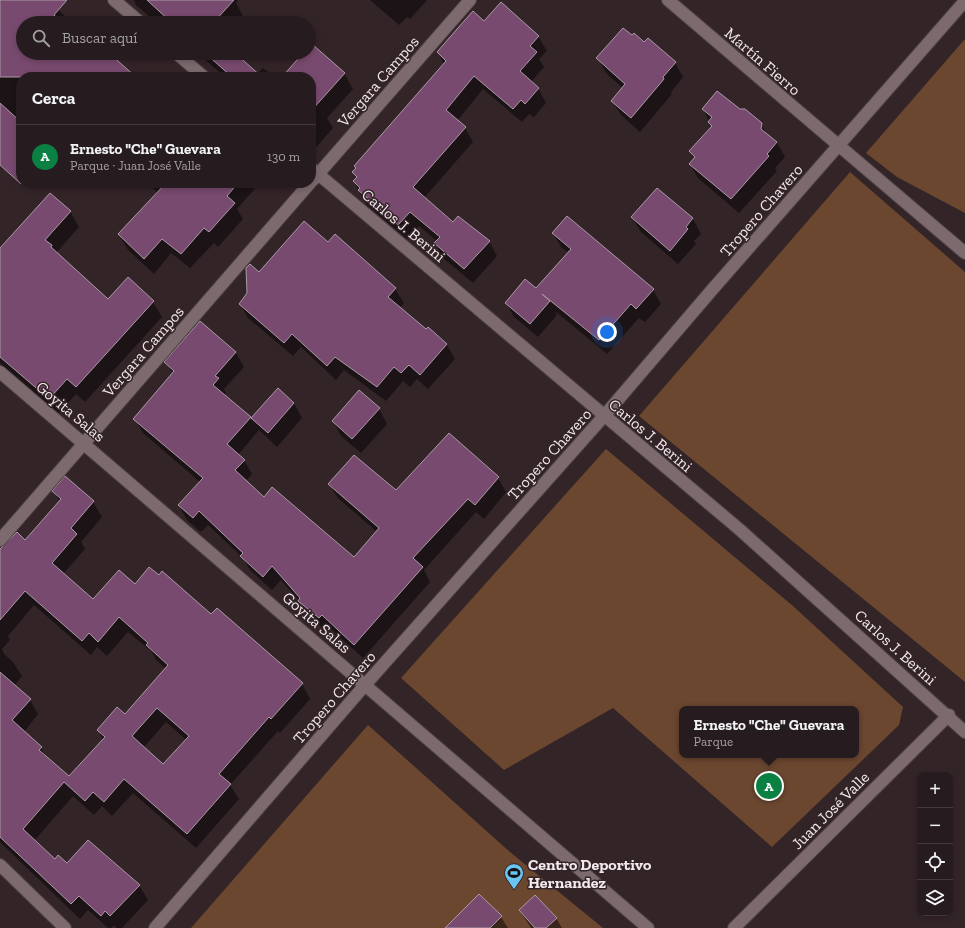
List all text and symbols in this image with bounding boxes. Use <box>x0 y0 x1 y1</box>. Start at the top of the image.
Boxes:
search box <box>16 16 316 60</box>
street label: Martín Fierro <box>721 23 804 99</box>
icon: search <box>30 27 52 49</box>
text: Buscar aquí <box>62 29 138 47</box>
street label: Vergara Campos <box>333 32 423 131</box>
text: Cerca <box>32 88 75 108</box>
text: Ernesto "Che" Guevara <box>70 140 221 158</box>
text: A <box>41 149 49 164</box>
text: 130 m <box>267 149 300 164</box>
text: Parque · Juan José Valle <box>70 158 201 173</box>
street label: Tropero Chavero <box>716 160 807 261</box>
street label: Carlos J. Berini <box>358 185 450 266</box>
street label: Vergara Campos <box>98 302 188 401</box>
your location <box>597 322 617 342</box>
street label: Goyita Salas <box>32 377 109 446</box>
street label: Carlos J. Berini <box>605 395 697 476</box>
street label: Tropero Chavero <box>503 405 595 504</box>
street label: Goyita Salas <box>279 588 355 657</box>
street label: Carlos J. Berini <box>851 606 941 689</box>
street label: Tropero Chavero <box>289 647 380 748</box>
popup <box>679 706 859 758</box>
text: Ernesto "Che" Guevara <box>694 716 844 734</box>
text: Parque <box>694 734 733 749</box>
street label: Juan José Valle <box>788 768 873 853</box>
pin: A <box>756 771 782 801</box>
map controls <box>917 772 953 916</box>
button: + <box>917 772 953 808</box>
button: − <box>917 808 953 844</box>
button: locate <box>917 844 953 880</box>
place label: Centro Deportivo Hernandez <box>528 855 652 892</box>
sports icon: Centro Deportivo Hernandez <box>503 862 525 890</box>
button: layers <box>917 880 953 916</box>

